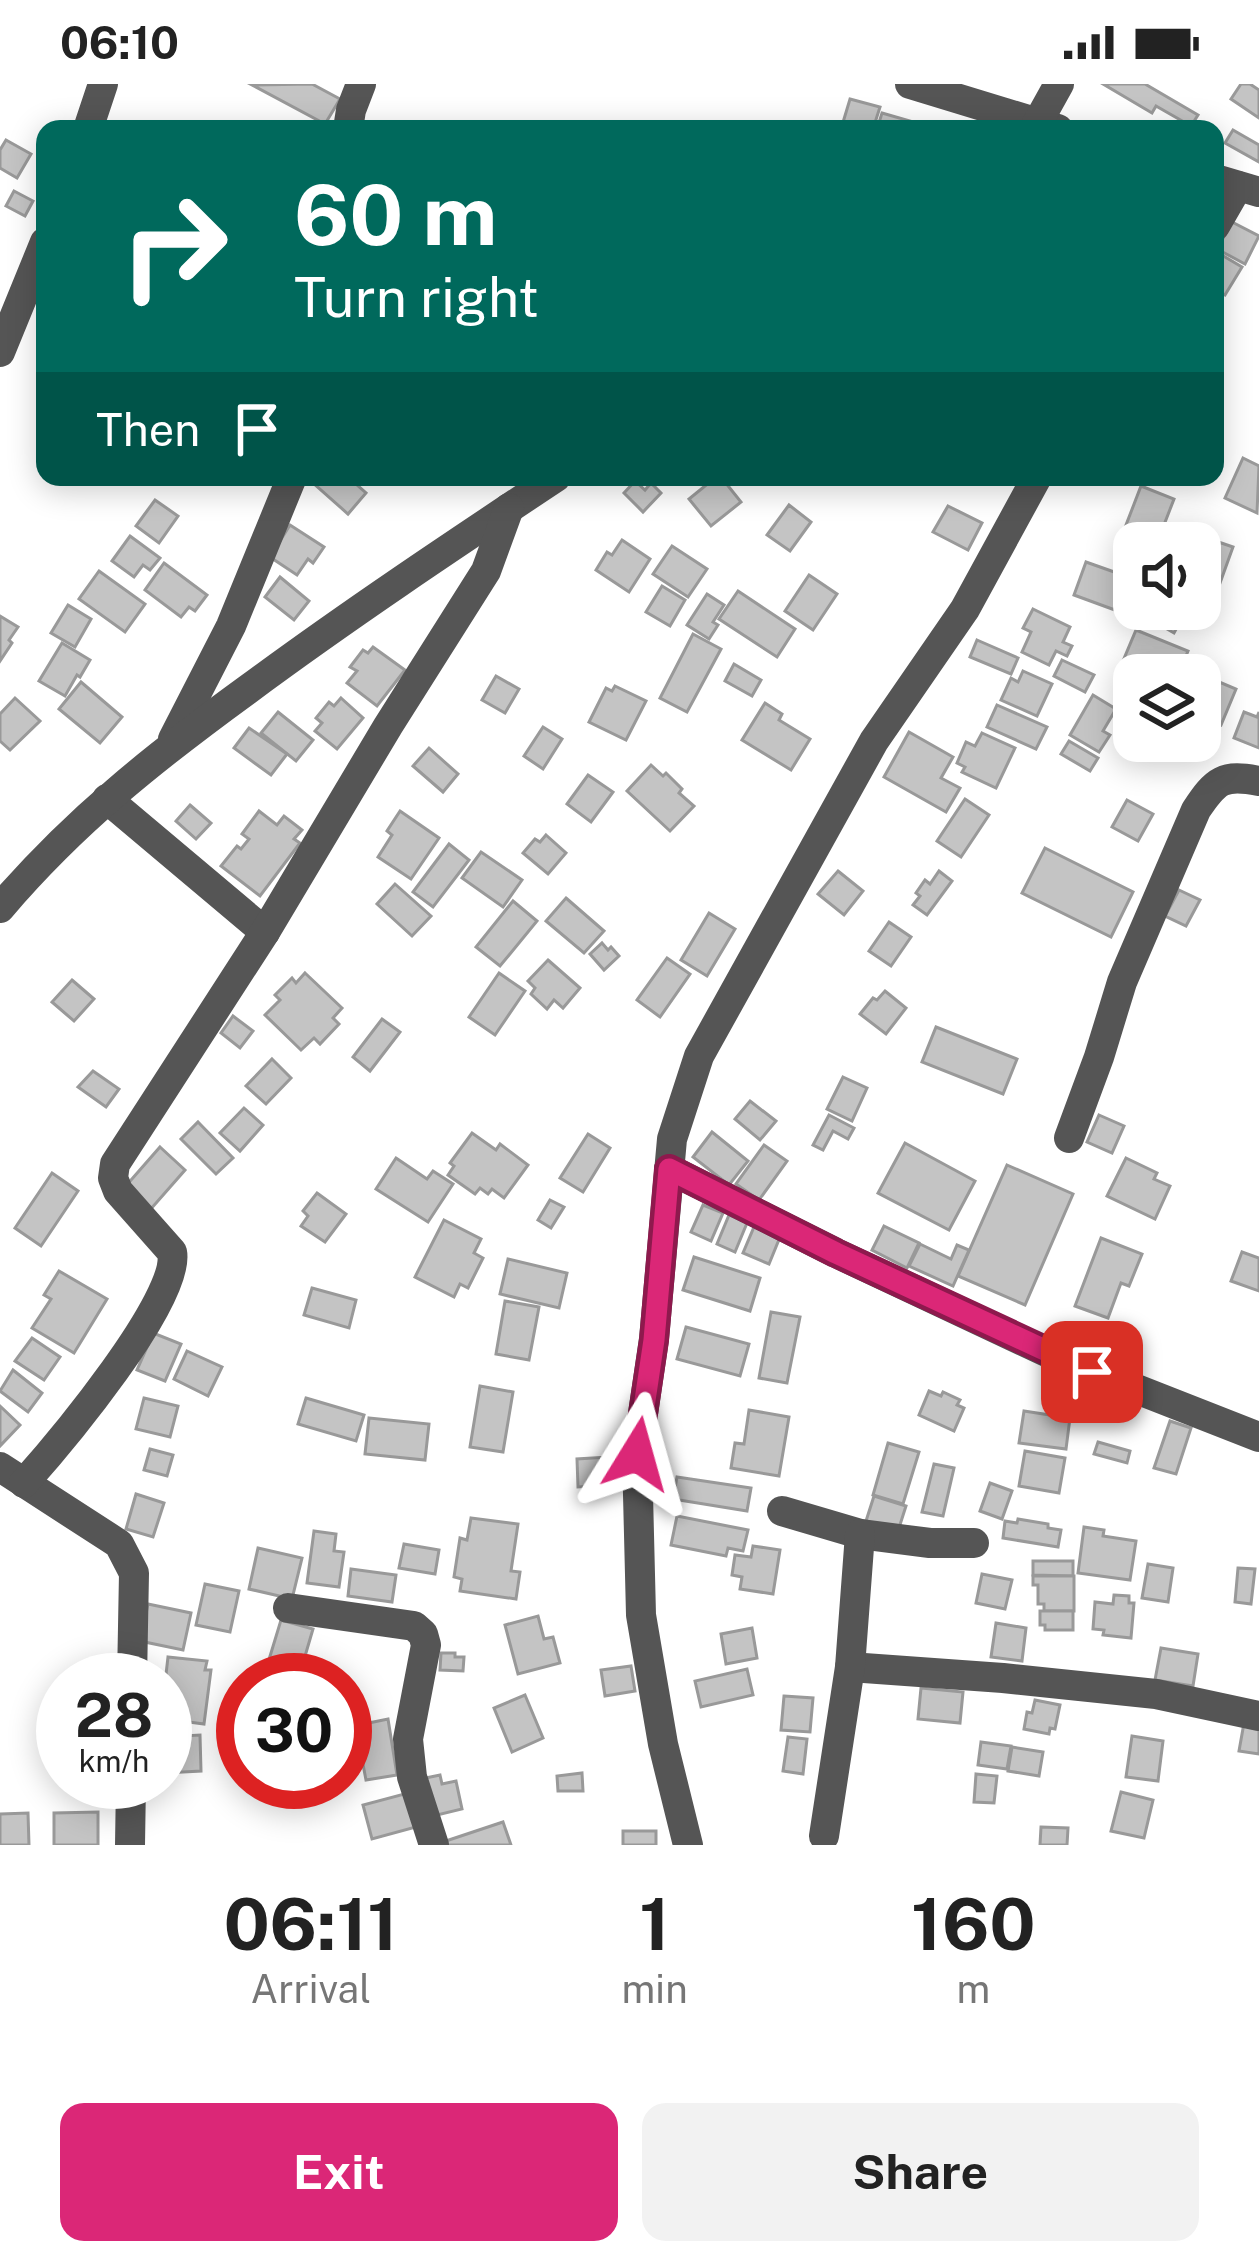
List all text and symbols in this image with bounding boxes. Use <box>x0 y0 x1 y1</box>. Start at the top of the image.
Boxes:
text: 06:10 <box>60 16 179 69</box>
text: 60 m <box>294 165 498 264</box>
icon: right <box>96 168 252 324</box>
text: Turn right <box>294 266 539 329</box>
icon: arrive <box>224 396 290 462</box>
text: Then <box>96 403 200 456</box>
map controls <box>1113 522 1221 762</box>
button: sound <box>1113 522 1221 630</box>
button: layers <box>1113 654 1221 762</box>
pin <box>1041 1321 1143 1423</box>
icon: arrive <box>1059 1339 1125 1405</box>
position arrow <box>574 1391 700 1517</box>
speed limit sign: 30 <box>216 1653 372 1809</box>
text: 28 <box>75 1680 153 1751</box>
text: km/h <box>79 1743 149 1779</box>
text: 06:11 <box>223 1882 398 1966</box>
text: 1 <box>639 1882 670 1966</box>
text: 160 <box>911 1882 1036 1966</box>
text: Arrival <box>251 1966 371 2012</box>
text: min <box>622 1966 688 2012</box>
text: m <box>956 1966 990 2012</box>
button: Exit <box>60 2103 618 2241</box>
button: Share <box>642 2103 1199 2241</box>

